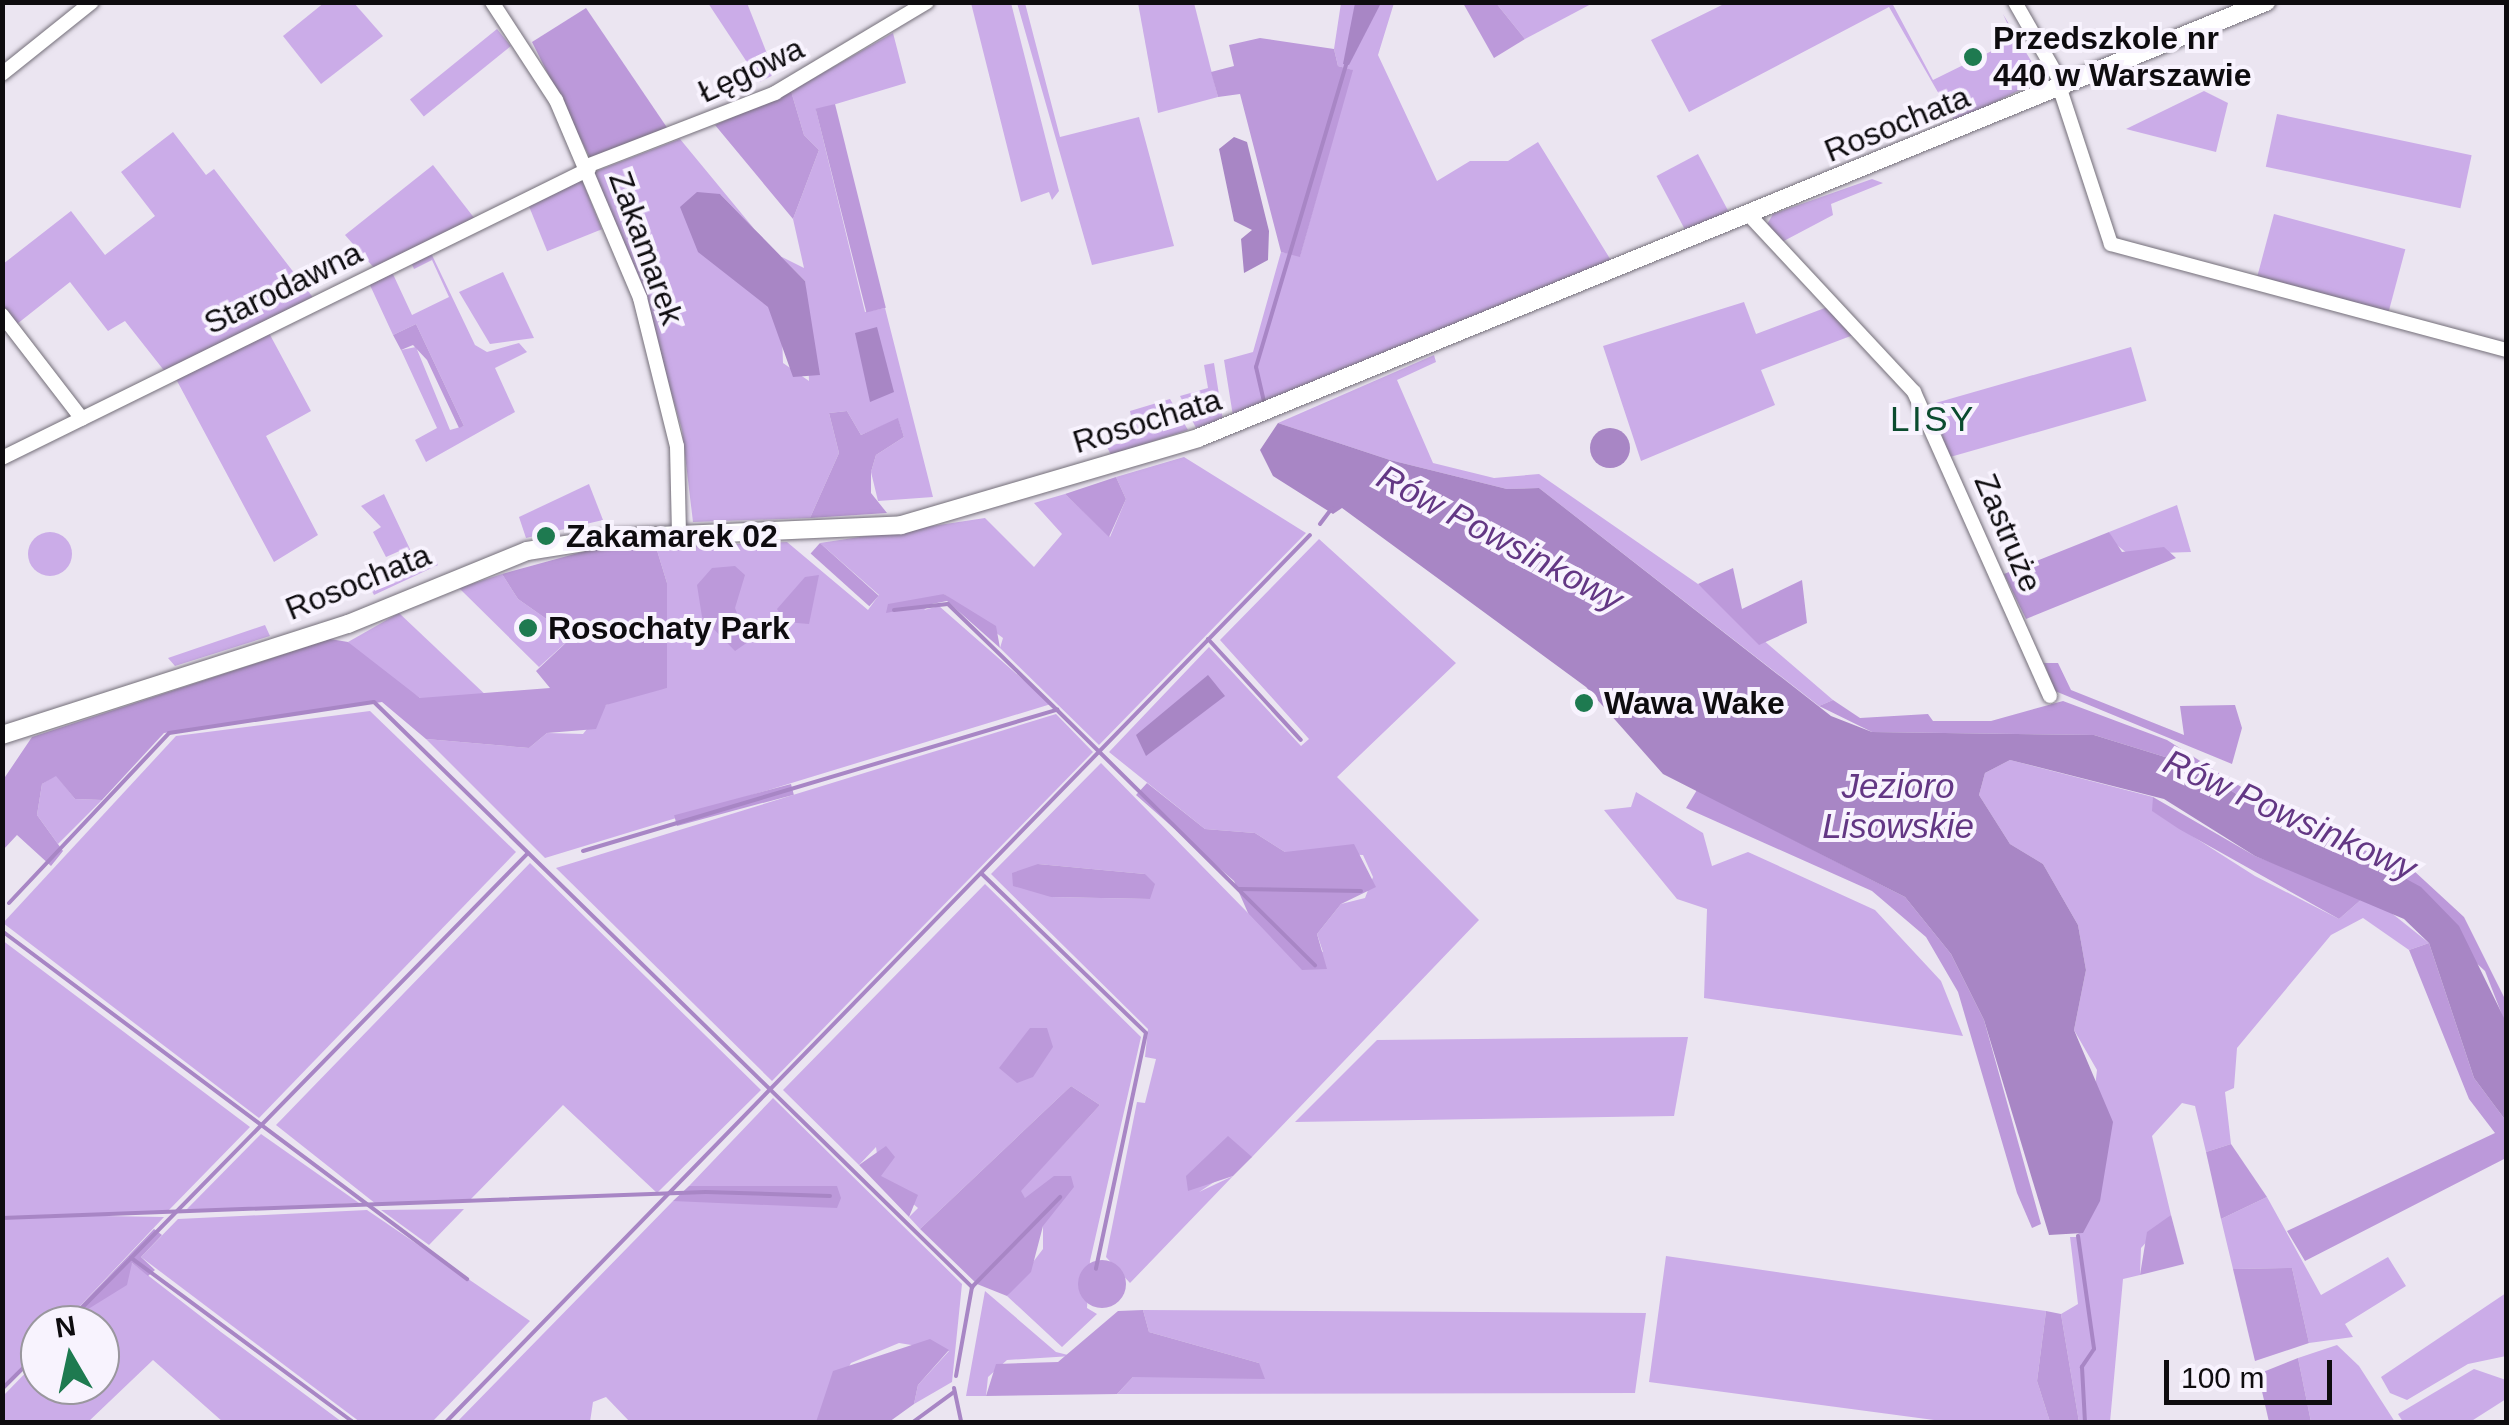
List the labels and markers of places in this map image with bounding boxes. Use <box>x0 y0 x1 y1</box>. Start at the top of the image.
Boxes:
place label: Przedszkole nr 440 w Warszawie <box>1993 20 2252 95</box>
marker: Przedszkole nr 440 w Warszawie <box>1962 46 1984 68</box>
place label: Zakamarek 02 <box>566 517 778 555</box>
marker: Zakamarek 02 <box>535 525 557 547</box>
place label: Rosochaty Park <box>548 609 790 647</box>
marker: Rosochaty Park <box>517 617 539 639</box>
place label: Wawa Wake <box>1604 684 1785 722</box>
marker: Wawa Wake <box>1573 692 1595 714</box>

